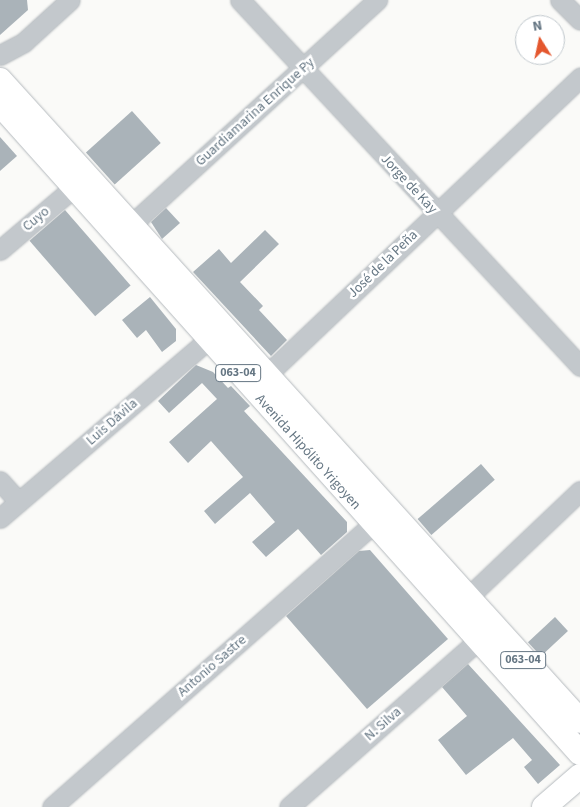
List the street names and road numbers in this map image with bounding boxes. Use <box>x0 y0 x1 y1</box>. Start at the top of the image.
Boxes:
street label: Guardiamarina Enrique Py <box>192 54 318 170</box>
street label: Jorge de Kay <box>377 151 441 217</box>
street label: Cuyo <box>19 203 53 235</box>
street label: José de la Peña <box>345 227 421 301</box>
road number: 063-04 <box>214 363 262 382</box>
street label: Avenida Hipólito Yrigoyen <box>252 391 364 513</box>
street label: Luis Dávila <box>83 395 141 449</box>
street label: Antonio Sastre <box>174 632 250 700</box>
road number: 063-04 <box>499 650 547 670</box>
street label: N. Silva <box>361 704 405 744</box>

